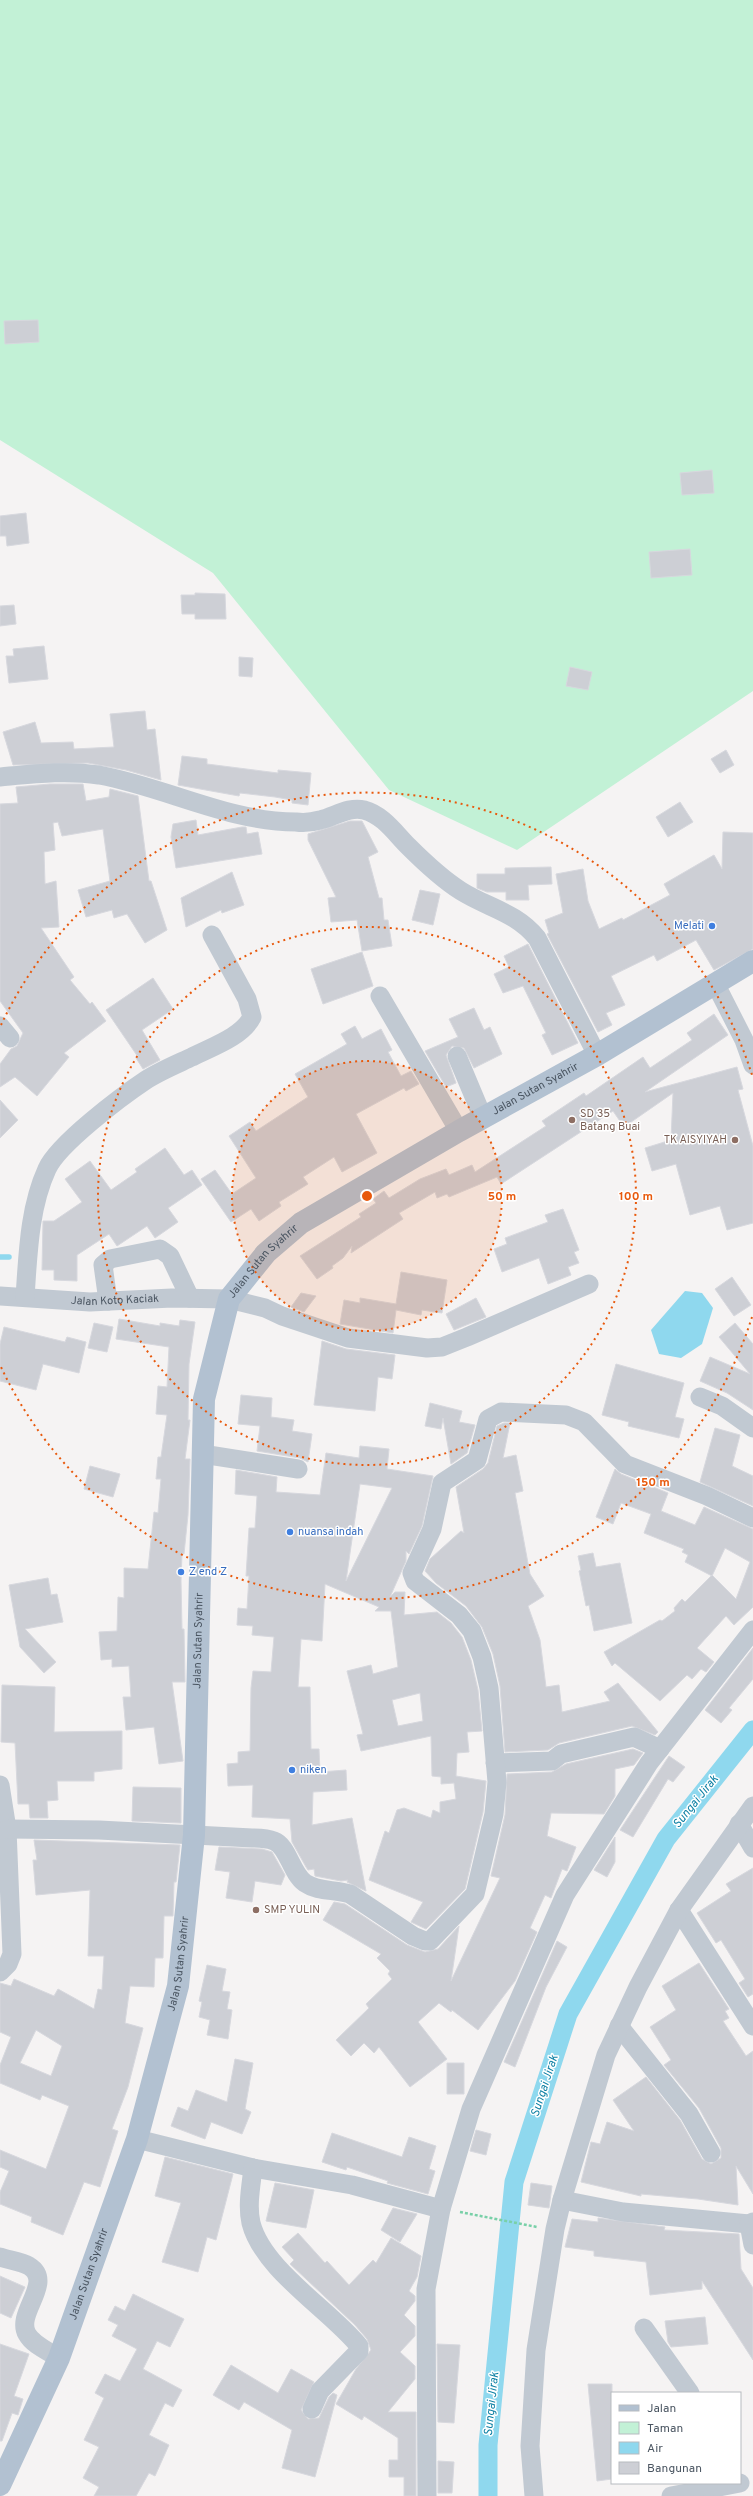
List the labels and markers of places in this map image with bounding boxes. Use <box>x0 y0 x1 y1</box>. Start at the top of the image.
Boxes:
place label: Melati <box>674 919 704 933</box>
marker: Melati <box>707 921 717 931</box>
place label: SD 35 Batang Buai <box>580 1107 640 1134</box>
marker: SD 35 Batang Buai <box>567 1115 577 1125</box>
place label: TK AISYIYAH <box>664 1133 727 1147</box>
marker: TK AISYIYAH <box>730 1135 740 1145</box>
centre of rings <box>360 1189 374 1203</box>
place label: nuansa indah <box>298 1525 363 1539</box>
marker: nuansa indah <box>285 1527 295 1537</box>
place label: Z end Z <box>189 1565 227 1579</box>
marker: Z end Z <box>176 1567 186 1577</box>
place label: niken <box>300 1763 327 1777</box>
marker: niken <box>287 1765 297 1775</box>
place label: SMP YULIN <box>264 1903 320 1917</box>
marker: SMP YULIN <box>251 1905 261 1915</box>

